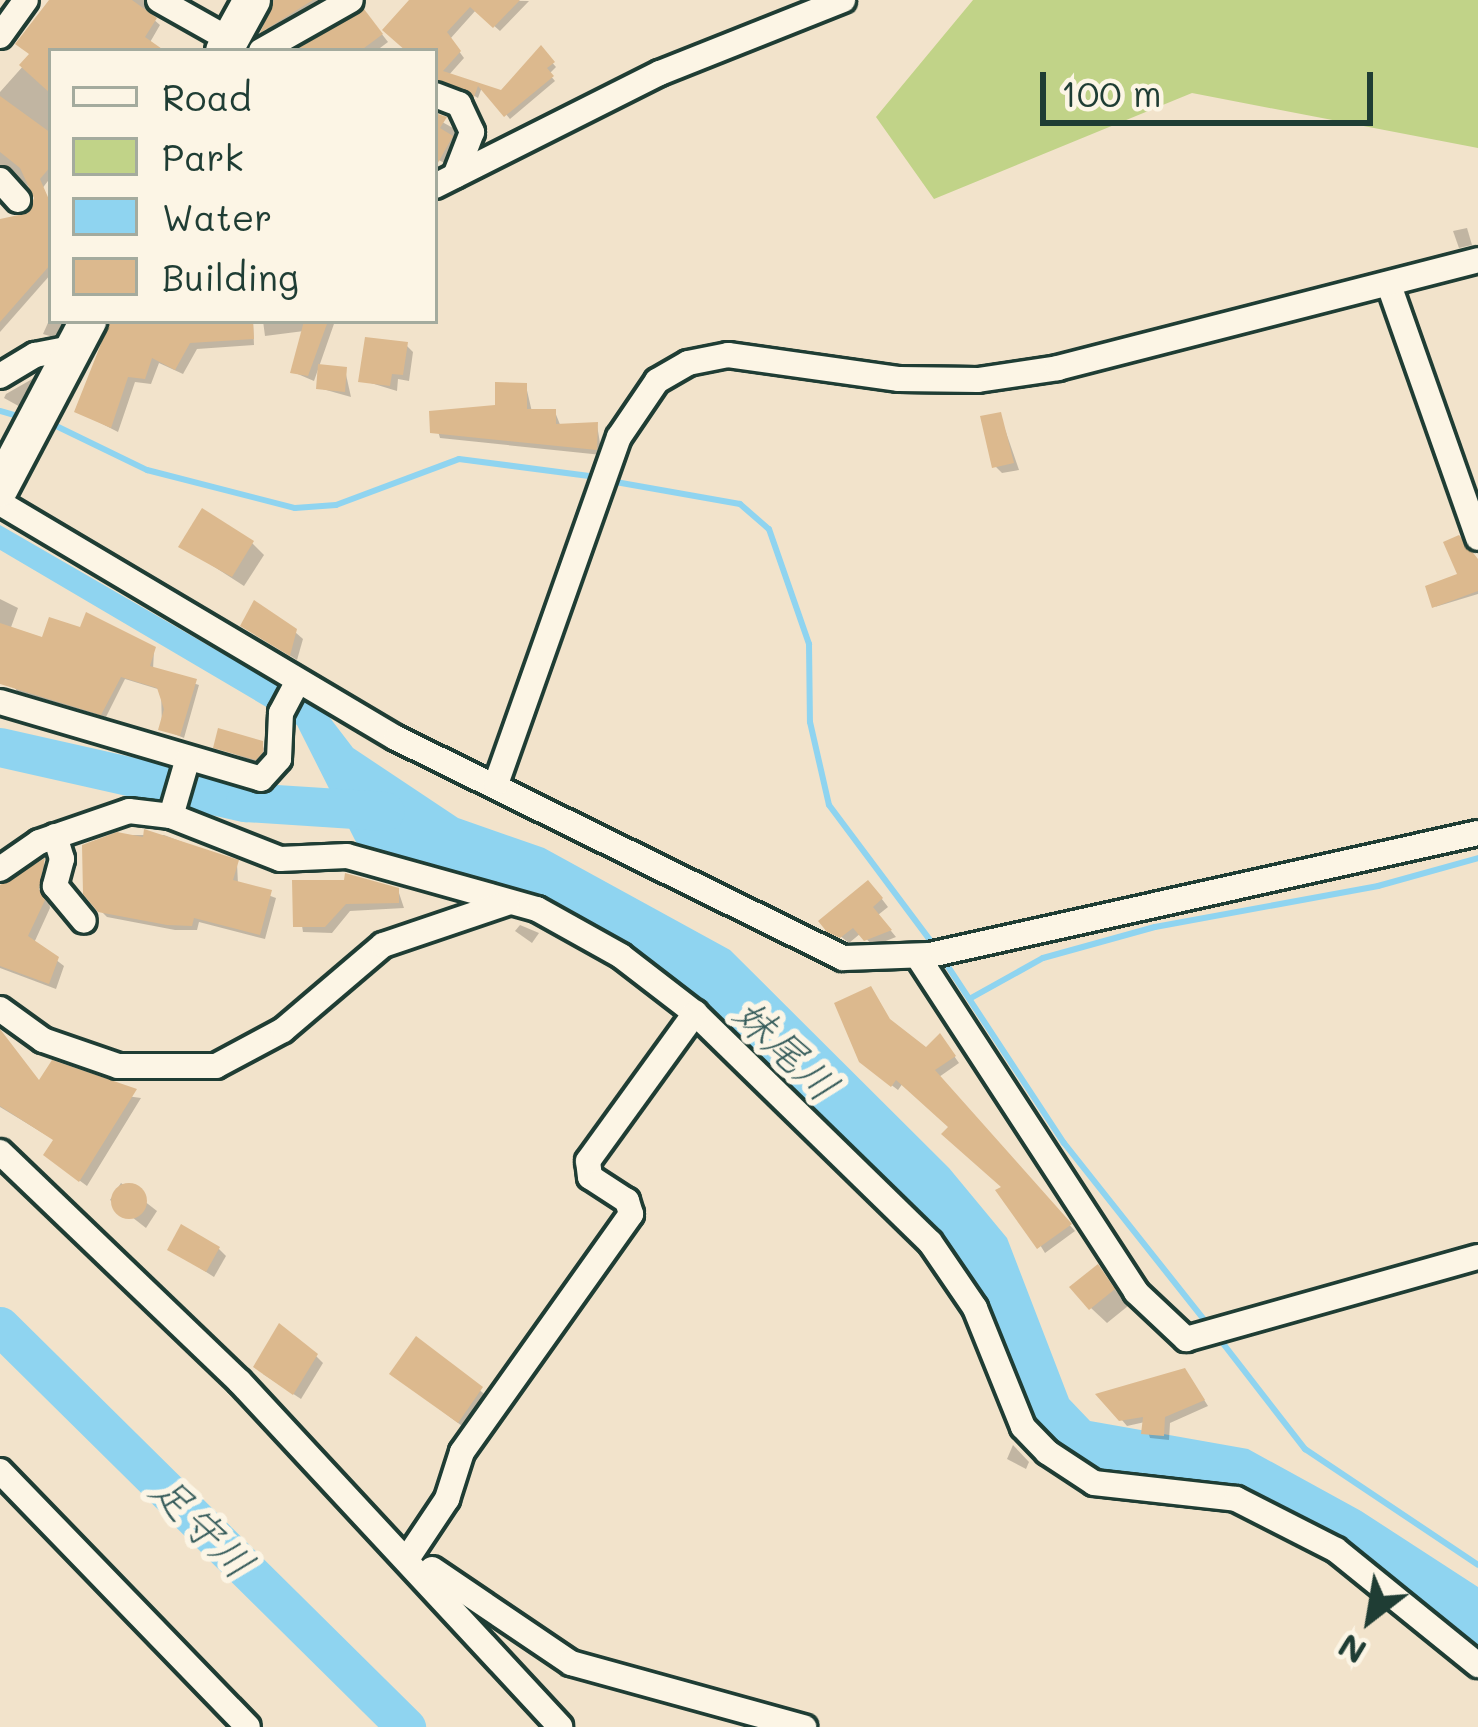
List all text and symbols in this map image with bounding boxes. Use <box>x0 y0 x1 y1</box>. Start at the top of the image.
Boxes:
legend <box>48 48 438 324</box>
scale bar <box>1046 48 1379 122</box>
text: 100 m <box>1061 69 1162 116</box>
text: Road <box>162 73 252 120</box>
text: Park <box>162 133 244 180</box>
text: Water <box>162 193 272 240</box>
text: Building <box>162 253 299 300</box>
water label: 妹尾川 <box>724 987 850 1111</box>
water label: 足守川 <box>141 1464 265 1588</box>
north arrow <box>1310 1559 1430 1679</box>
text: N <box>1329 1625 1373 1675</box>

